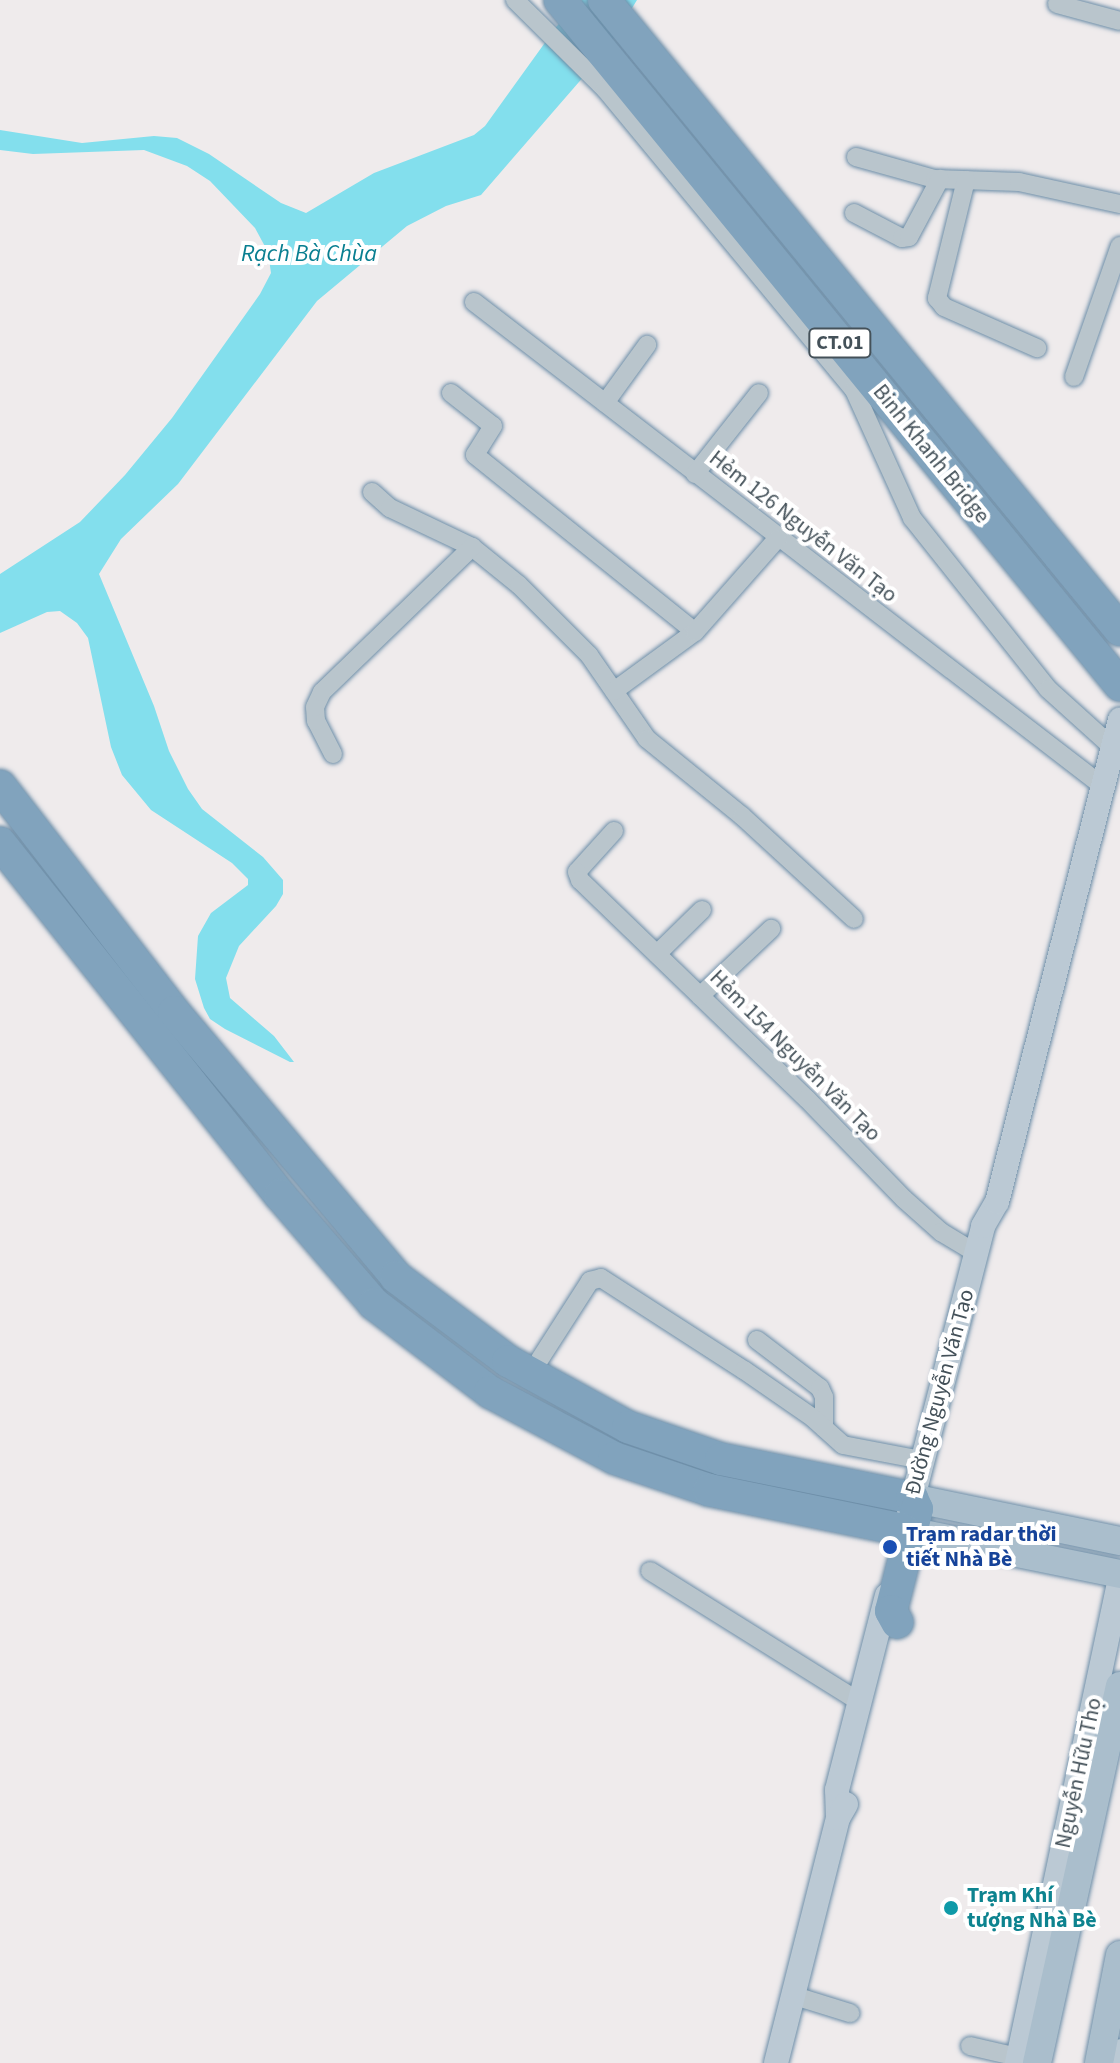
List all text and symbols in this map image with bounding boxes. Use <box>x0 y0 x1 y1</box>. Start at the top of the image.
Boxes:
water label: Rạch Bà Chùa <box>241 240 377 268</box>
road number: CT.01 <box>808 327 872 359</box>
street label: Binh Khanh Bridge <box>867 379 995 529</box>
street label: Hẻm 126 Nguyễn Văn Tạo <box>704 445 902 609</box>
street label: Hẻm 154 Nguyễn Văn Tạo <box>704 965 886 1147</box>
street label: Đường Nguyễn Văn Tạo <box>900 1286 980 1498</box>
place label: Trạm radar thời tiết Nhà Bè <box>906 1521 1057 1572</box>
marker: Trạm radar thời tiết Nhà Bè <box>881 1538 899 1556</box>
street label: Nguyễn Hữu Thọ <box>1050 1695 1108 1851</box>
place label: Trạm Khí tượng Nhà Bè <box>967 1882 1097 1934</box>
marker: Trạm Khí tượng Nhà Bè <box>942 1899 960 1917</box>

